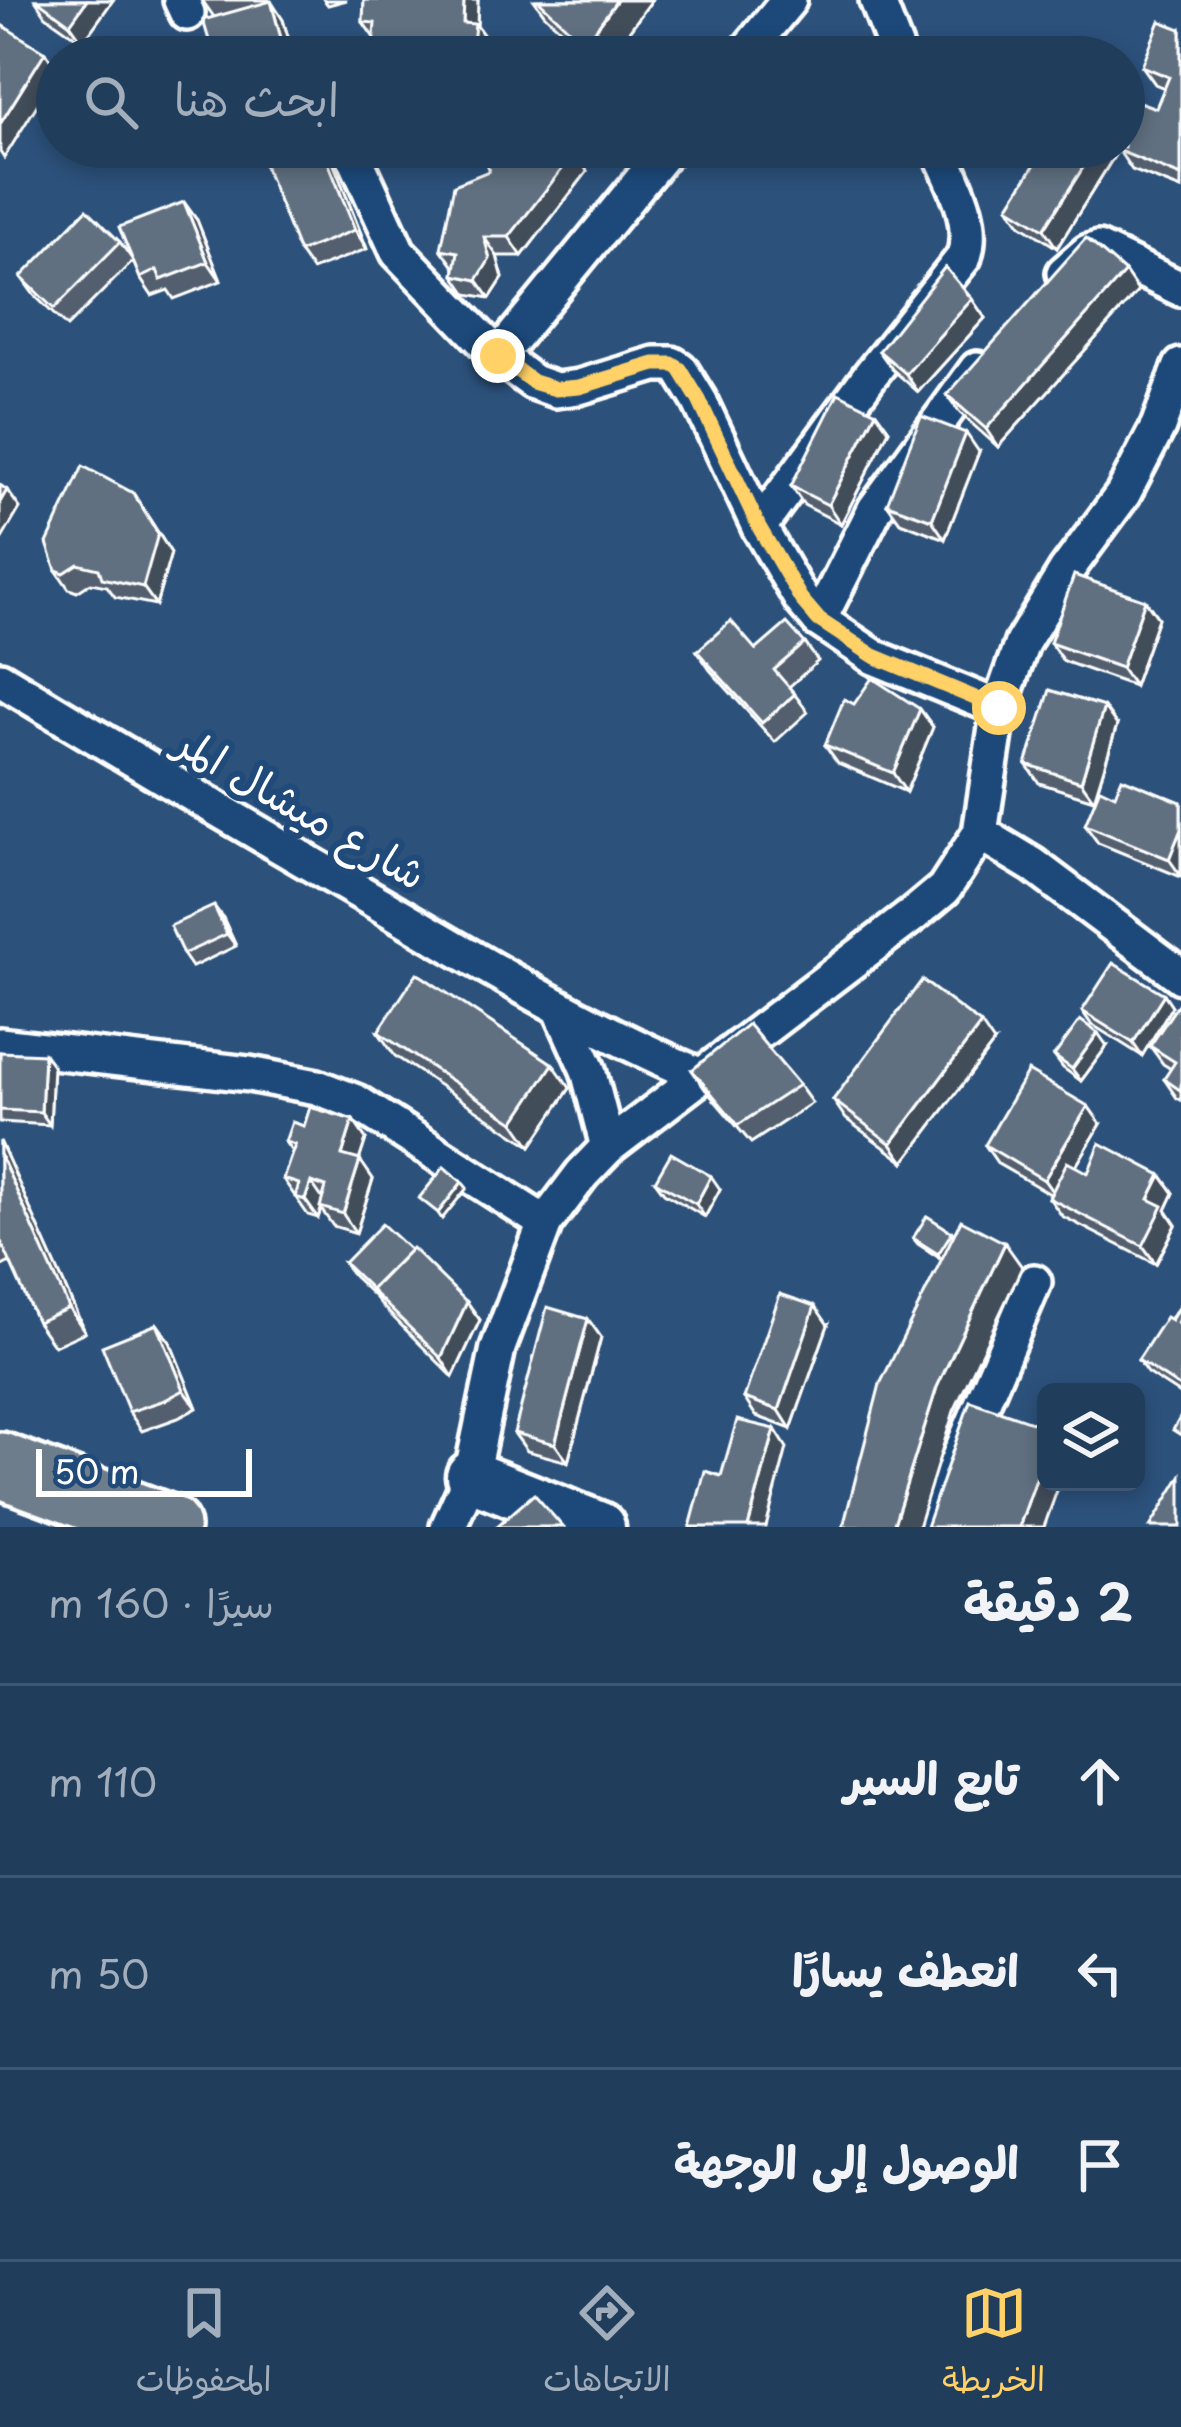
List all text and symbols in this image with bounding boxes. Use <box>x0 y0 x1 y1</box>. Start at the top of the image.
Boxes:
search box <box>36 36 1145 168</box>
text: ابحث هنا <box>174 63 339 131</box>
icon: search <box>78 69 144 135</box>
route end <box>471 329 525 383</box>
route start <box>972 681 1026 735</box>
street label: شارع ميشال المر <box>162 707 439 904</box>
map controls <box>1037 1383 1145 1491</box>
button: layers <box>1037 1383 1145 1491</box>
scale bar <box>36 1443 252 1496</box>
text: 50 m <box>54 1445 140 1495</box>
text: 2 دقيقة <box>963 1561 1133 1638</box>
text: سيرًا · 160 m <box>48 1572 274 1631</box>
text: تابع السير <box>844 1742 1019 1810</box>
icon: ahead <box>1067 1748 1133 1814</box>
text: 110 m <box>48 1751 157 1810</box>
text: انعطف يسارًا <box>792 1934 1019 2002</box>
icon: left <box>1067 1940 1133 2006</box>
text: 50 m <box>48 1943 150 2002</box>
text: الوصول إلى الوجهة <box>674 2126 1019 2194</box>
icon: arrive <box>1067 2132 1133 2198</box>
tab: المحفوظات <box>136 2280 272 2409</box>
tab: الاتجاهات <box>543 2280 671 2409</box>
tab: الخريطة <box>942 2280 1045 2409</box>

